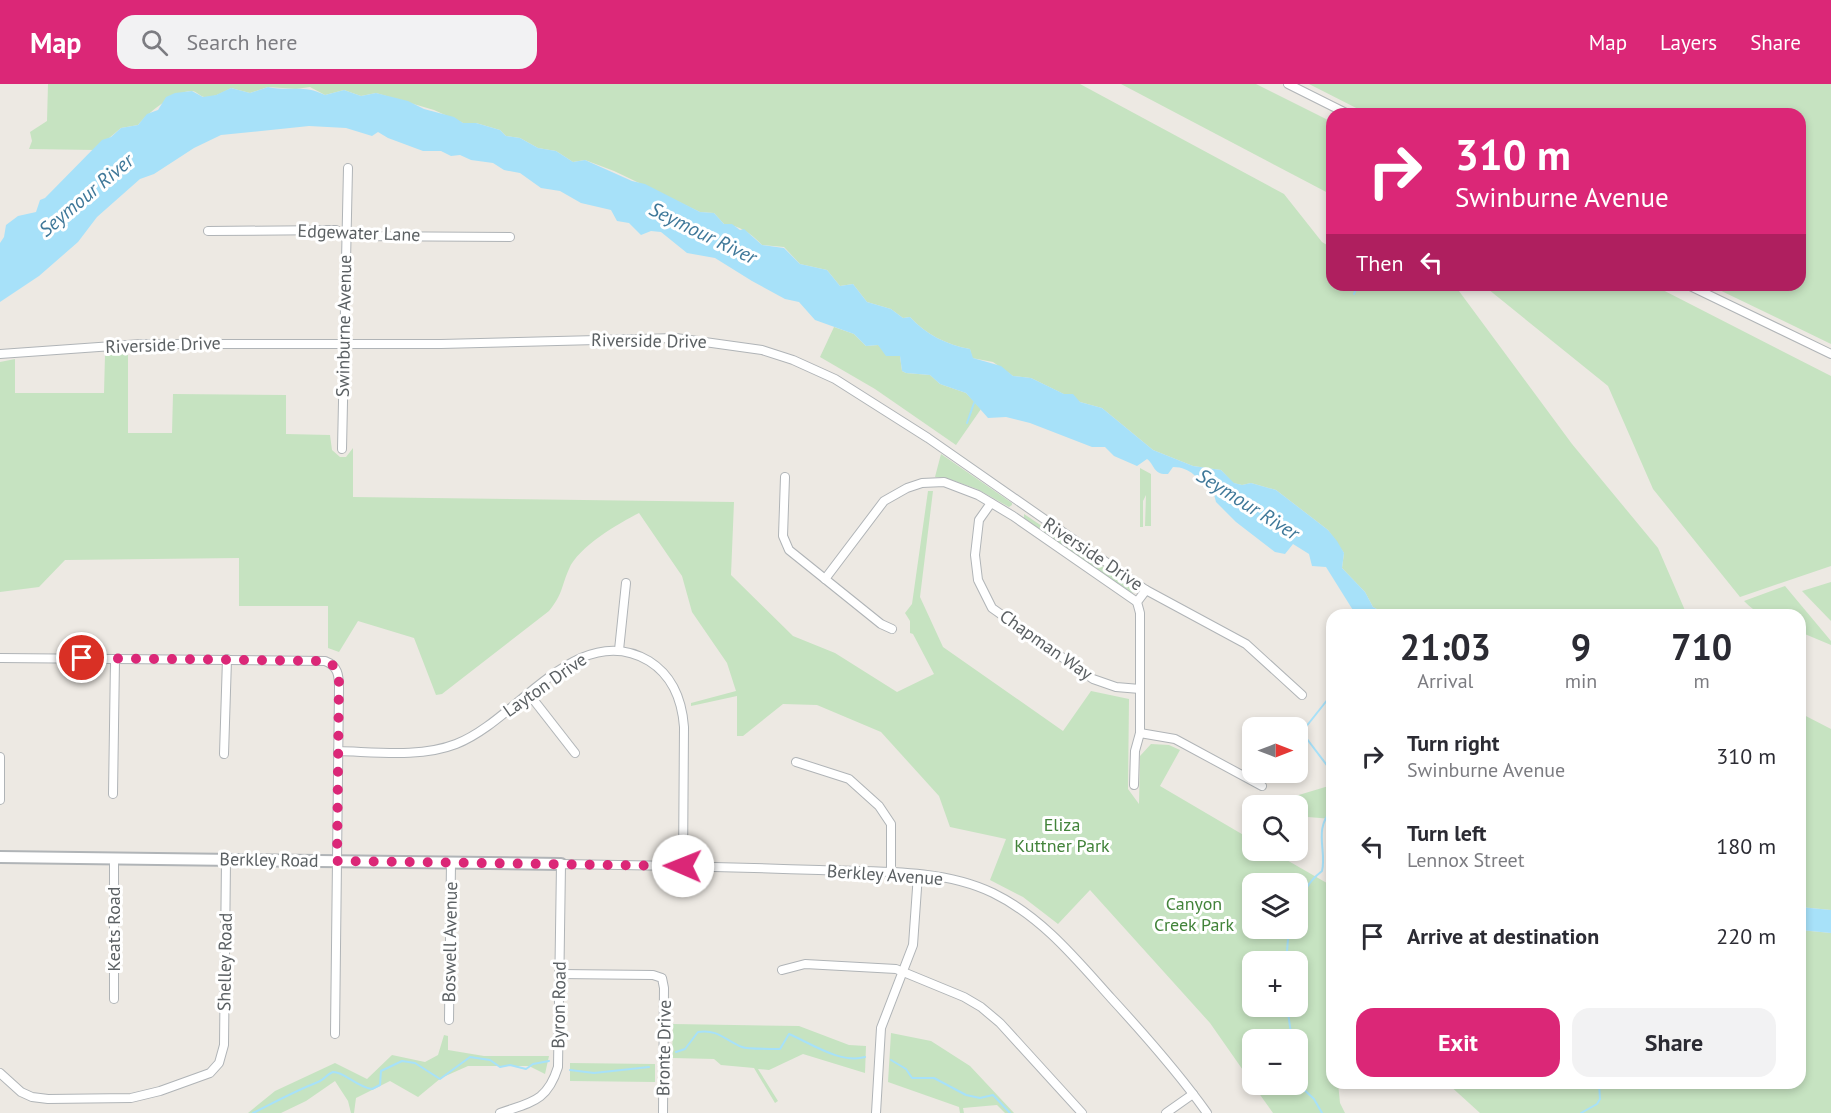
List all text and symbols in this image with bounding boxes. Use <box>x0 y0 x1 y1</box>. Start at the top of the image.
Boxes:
search box <box>117 15 537 69</box>
text: Map <box>30 24 81 61</box>
icon: search <box>138 26 171 59</box>
text: Search here <box>186 28 297 56</box>
text: Map <box>1589 29 1627 56</box>
text: Layers <box>1660 29 1717 56</box>
text: Share <box>1750 29 1801 56</box>
text: 310 m <box>1455 127 1571 182</box>
icon: right <box>1356 132 1434 210</box>
water label: Seymour River <box>33 147 140 242</box>
text: Swinburne Avenue <box>1455 180 1669 214</box>
water label: Seymour River <box>645 196 762 271</box>
street label: Edgewater Lane <box>297 219 421 246</box>
icon: left <box>1415 246 1448 279</box>
text: Then <box>1356 249 1403 277</box>
street label: Swinburne Avenue <box>331 255 356 397</box>
street label: Riverside Drive <box>591 328 707 353</box>
street label: Riverside Drive <box>105 331 221 358</box>
water label: Seymour River <box>1192 462 1305 547</box>
street label: Riverside Drive <box>1039 512 1148 595</box>
street label: Chapman Way <box>995 604 1098 685</box>
text: 21:03 <box>1400 623 1491 670</box>
text: 9 <box>1571 623 1591 670</box>
text: 710 <box>1671 623 1732 670</box>
pin <box>56 632 107 683</box>
icon: arrive <box>65 641 98 674</box>
street label: Layton Drive <box>498 647 591 722</box>
text: Arrival <box>1417 668 1473 694</box>
text: min <box>1565 668 1597 694</box>
text: m <box>1694 668 1710 694</box>
north arrow <box>1242 717 1308 783</box>
map controls <box>1242 717 1308 1095</box>
text: Turn right <box>1407 729 1499 757</box>
icon: right <box>1356 740 1389 773</box>
text: 310 m <box>1716 742 1776 770</box>
text: Swinburne Avenue <box>1407 757 1565 783</box>
button: search <box>1242 795 1308 861</box>
park label: Eliza Kuttner Park <box>1014 813 1110 857</box>
text: Turn left <box>1407 819 1487 847</box>
icon: left <box>1356 830 1389 863</box>
text: 180 m <box>1716 832 1776 860</box>
position arrow <box>651 834 715 898</box>
street label: Berkley Road <box>219 847 319 872</box>
text: Lennox Street <box>1407 847 1525 873</box>
street label: Berkley Avenue <box>826 859 944 890</box>
button: layers <box>1242 873 1308 939</box>
street label: Boswell Avenue <box>437 881 462 1003</box>
street label: Keats Road <box>102 887 125 971</box>
park label: Canyon Creek Park <box>1154 892 1234 936</box>
street label: Shelley Road <box>212 913 237 1011</box>
icon: arrive <box>1356 920 1389 953</box>
text: Arrive at destination <box>1407 922 1599 950</box>
text: 220 m <box>1716 922 1776 950</box>
button: + <box>1242 951 1308 1017</box>
street label: Byron Road <box>546 961 571 1049</box>
street label: Bronte Drive <box>651 1000 676 1096</box>
button: Exit <box>1356 1008 1560 1077</box>
button: Share <box>1572 1008 1776 1077</box>
button: − <box>1242 1029 1308 1095</box>

